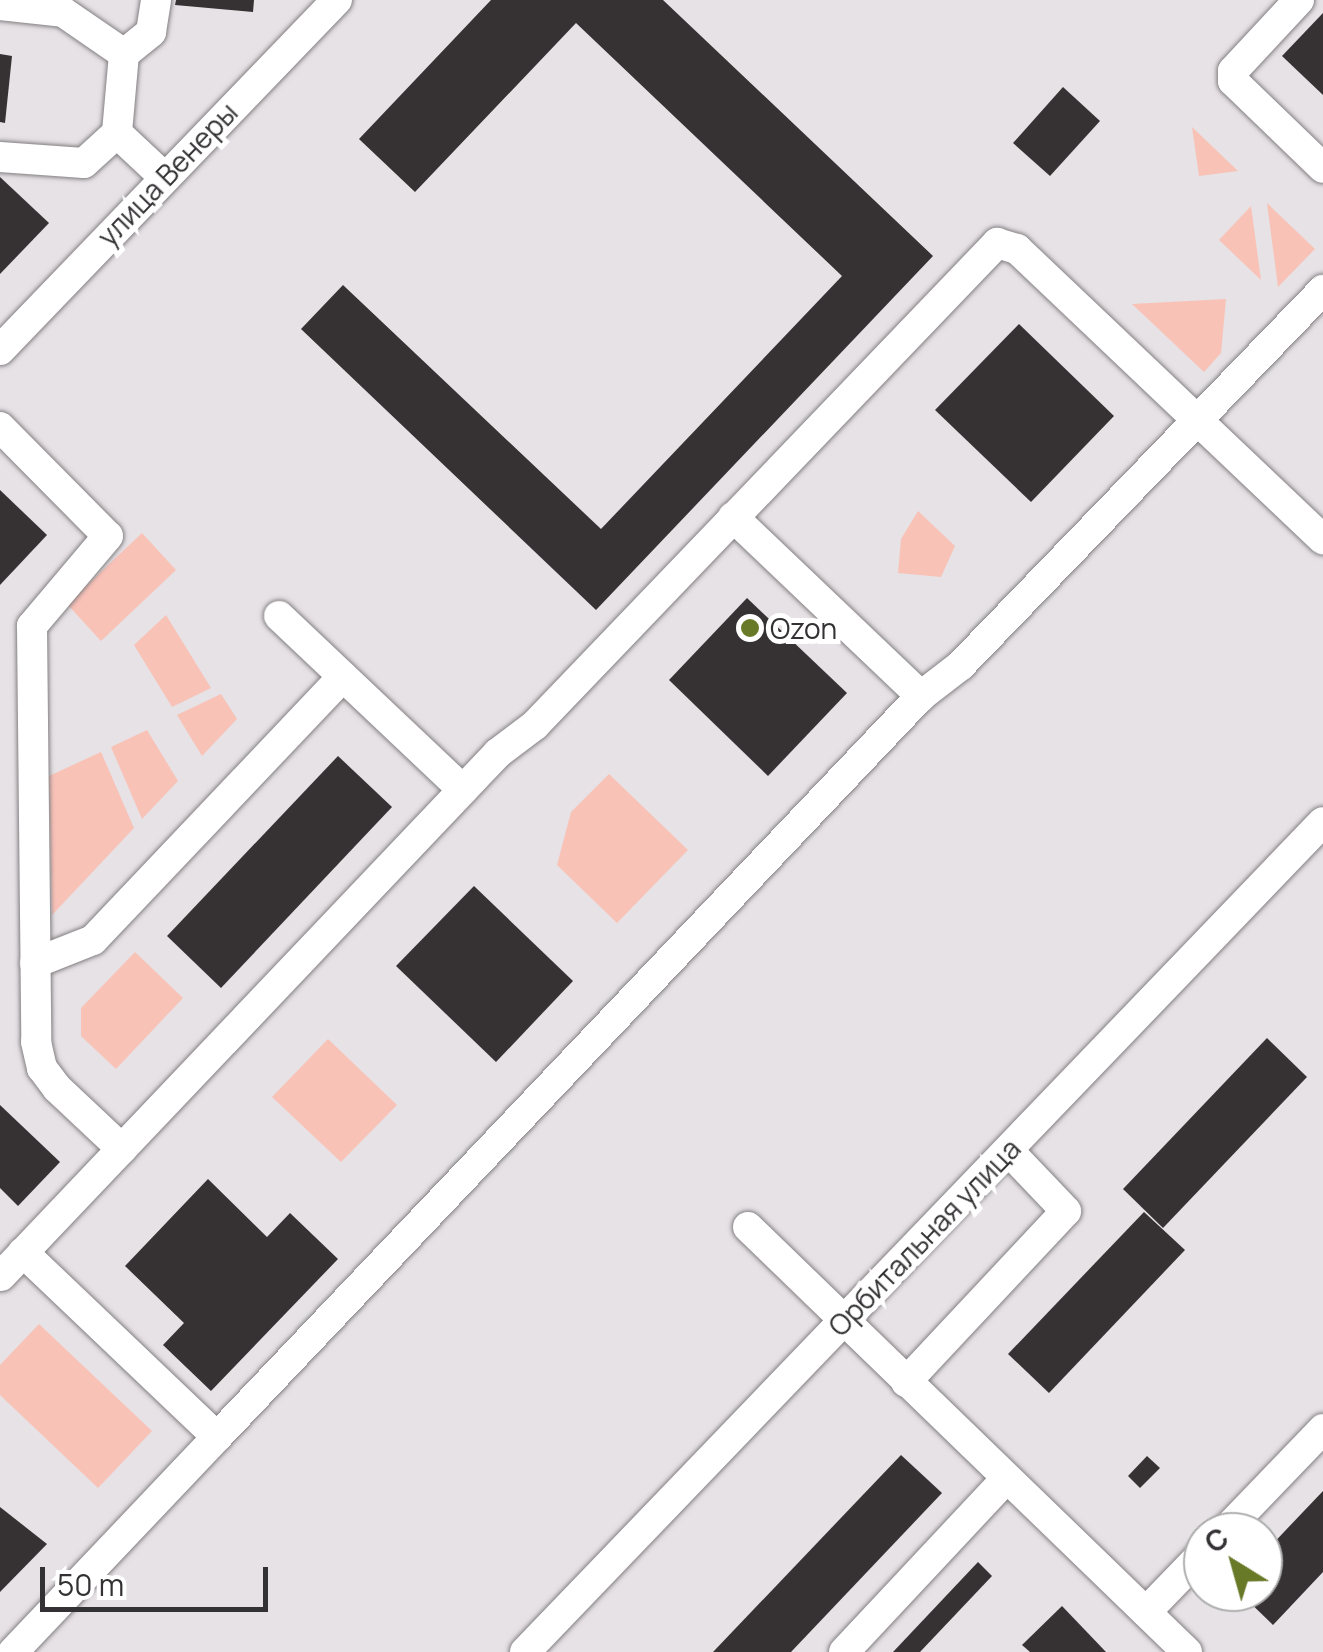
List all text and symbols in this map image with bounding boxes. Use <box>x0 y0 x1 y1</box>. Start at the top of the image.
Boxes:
street label: улица Венеры <box>90 95 244 253</box>
place label: Ozon <box>770 611 837 645</box>
marker: Ozon <box>739 617 761 639</box>
street label: Орбитальная улица <box>821 1131 1027 1343</box>
north arrow <box>1183 1512 1283 1612</box>
text: С <box>1196 1518 1236 1561</box>
scale bar <box>45 1547 272 1609</box>
text: 50 m <box>57 1564 124 1605</box>

